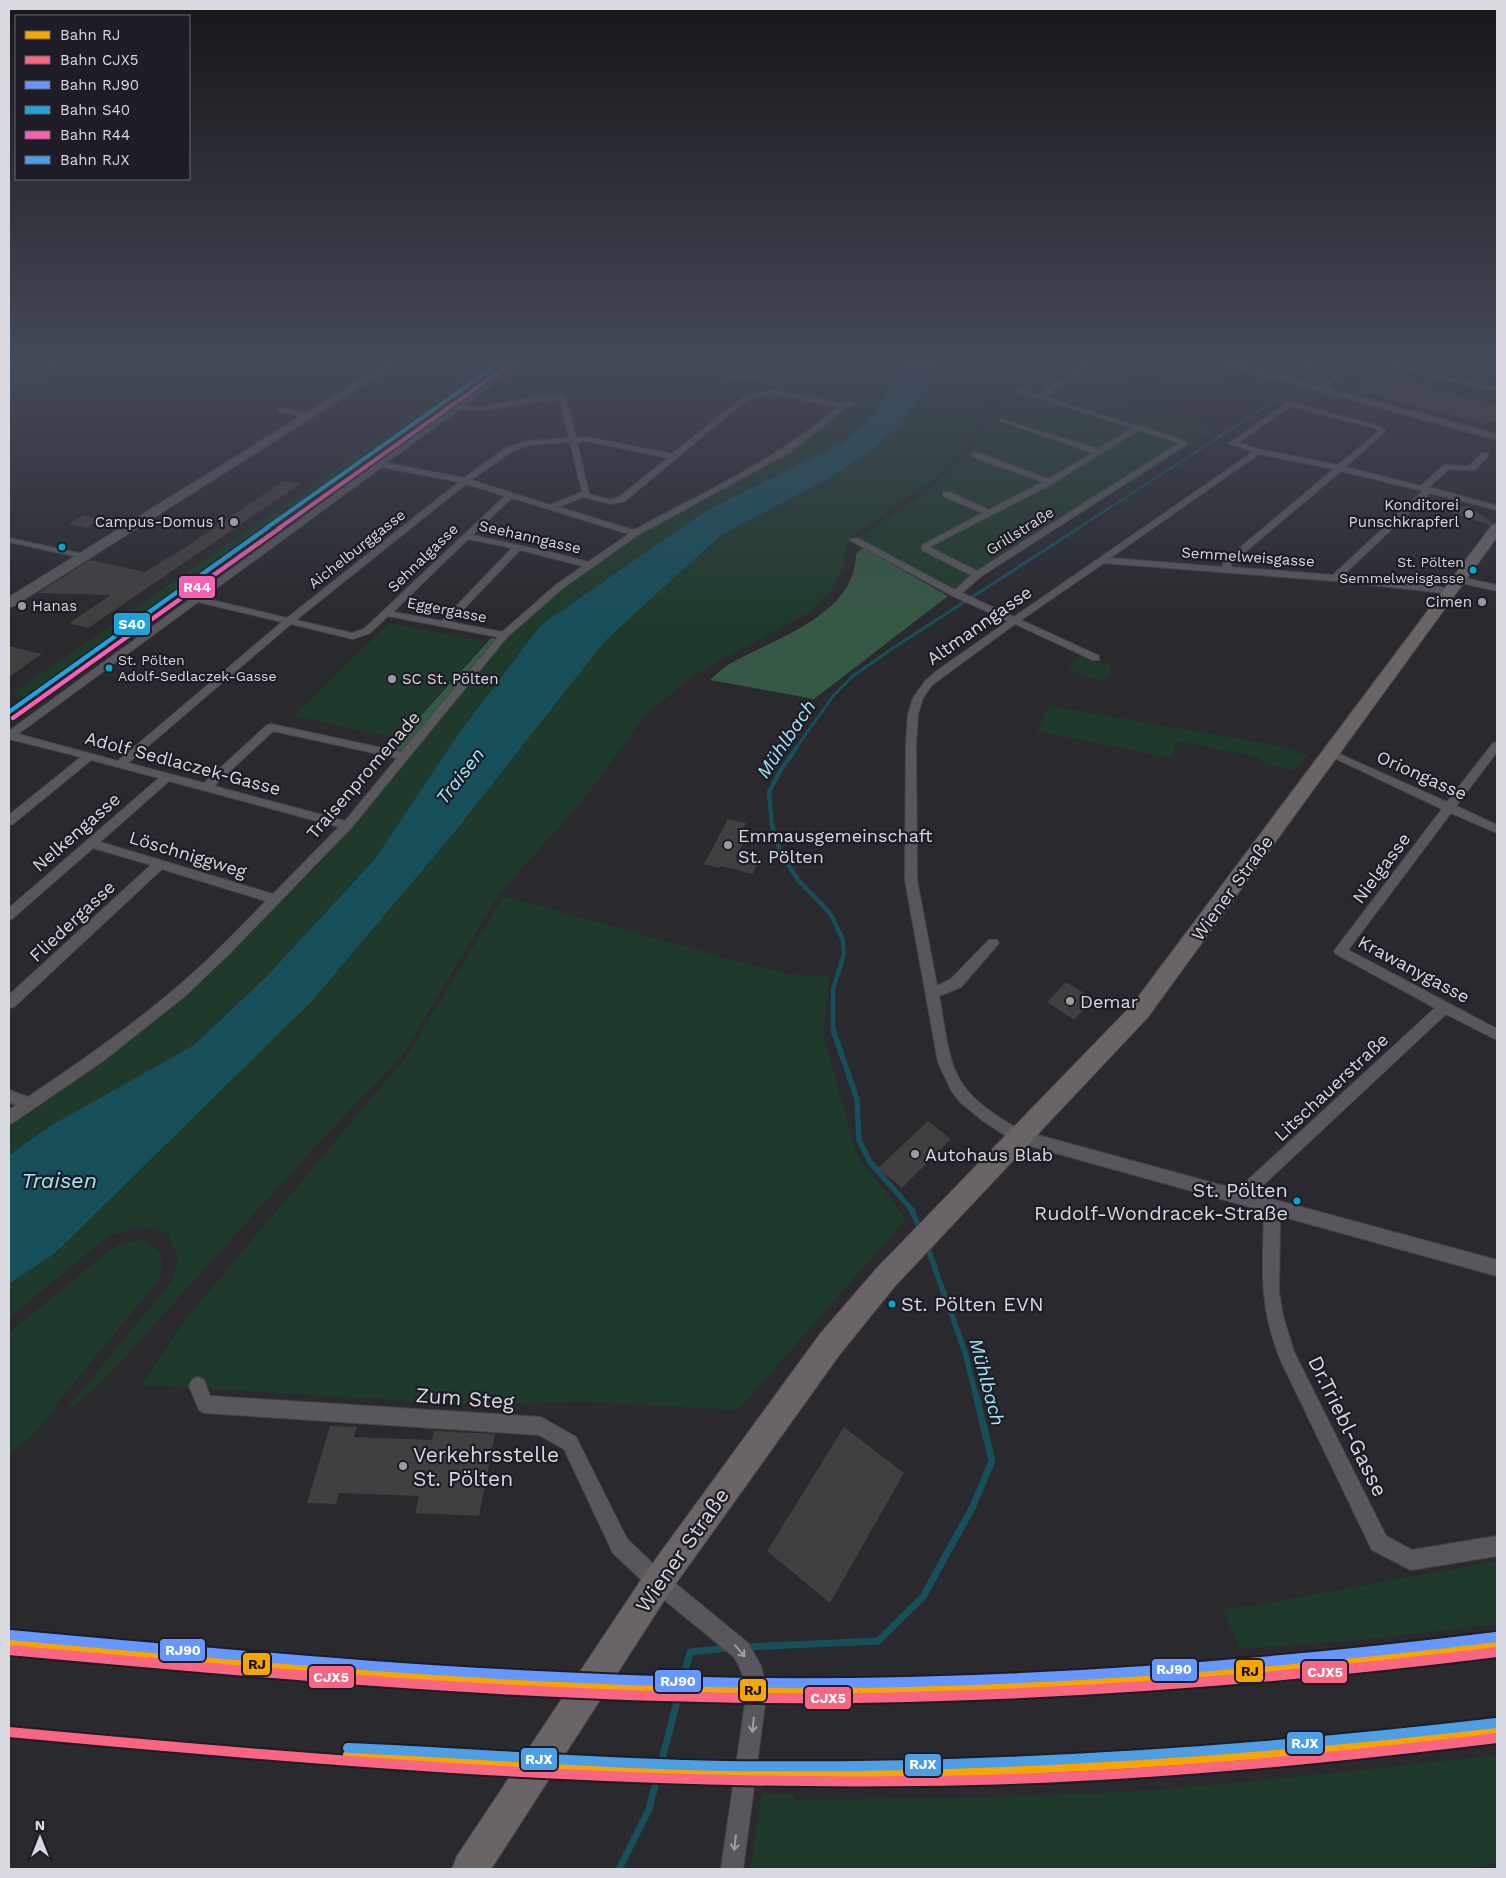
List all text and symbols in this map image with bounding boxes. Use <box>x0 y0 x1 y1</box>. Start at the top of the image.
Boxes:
legend <box>15 15 190 180</box>
text: Bahn RJ <box>60 26 120 44</box>
text: Bahn CJX5 <box>60 51 139 69</box>
text: Bahn RJ90 <box>60 76 139 94</box>
text: Bahn S40 <box>60 101 130 119</box>
text: Bahn R44 <box>60 126 130 144</box>
text: Bahn RJX <box>60 151 129 169</box>
place label: Konditorei Punschkrapferl <box>1348 496 1459 531</box>
street label: Grillstraße <box>983 503 1057 559</box>
street label: Aichelburggasse <box>305 506 409 592</box>
marker: Konditorei Punschkrapferl <box>1463 508 1475 520</box>
place label: Campus-Domus 1 <box>95 513 224 531</box>
marker: Campus-Domus 1 <box>228 516 240 528</box>
street label: Seehanngasse <box>477 517 583 557</box>
street label: Sehnalgasse <box>384 520 462 596</box>
unlabelled marker <box>57 542 67 552</box>
street label: Semmelweisgasse <box>1181 543 1315 571</box>
place label: St. Pölten Semmelweisgasse <box>1339 554 1464 586</box>
marker: St. Pölten Semmelweisgasse <box>1468 565 1478 575</box>
line badge: R44 <box>178 575 216 599</box>
text: R44 <box>183 579 211 595</box>
street label: Altmanngasse <box>922 581 1036 669</box>
street label: Eggergasse <box>406 593 488 627</box>
place label: Cimen <box>1425 593 1472 611</box>
marker: Cimen <box>1476 596 1488 608</box>
place label: Hanas <box>32 597 77 615</box>
marker: Hanas <box>16 600 28 612</box>
line badge: S40 <box>113 612 151 636</box>
text: S40 <box>118 616 146 632</box>
place label: St. Pölten Adolf-Sedlaczek-Gasse <box>118 652 277 684</box>
marker: St. Pölten Adolf-Sedlaczek-Gasse <box>104 663 114 673</box>
place label: SC St. Pölten <box>402 670 499 688</box>
marker: SC St. Pölten <box>386 673 398 685</box>
water label: Mühlbach <box>751 696 821 782</box>
street label: Traisenpromenade <box>302 707 424 843</box>
street label: Adolf Sedlaczek-Gasse <box>83 727 283 799</box>
water label: Traisen <box>431 743 489 809</box>
street label: Oriongasse <box>1374 746 1470 804</box>
street label: Nelkengasse <box>28 788 124 876</box>
place label: Emmausgemeinschaft St. Pölten <box>738 825 933 867</box>
street label: Löschniggweg <box>127 826 250 882</box>
street label: Nielgasse <box>1348 829 1414 907</box>
street label: Wiener Straße <box>1187 831 1277 945</box>
marker: Emmausgemeinschaft St. Pölten <box>722 839 734 851</box>
street label: Fliedergasse <box>25 876 119 966</box>
street label: Krawanygasse <box>1355 931 1473 1007</box>
place label: Demar <box>1080 991 1138 1012</box>
marker: Demar <box>1064 995 1076 1007</box>
street label: Litschauerstraße <box>1270 1029 1392 1145</box>
place label: Autohaus Blab <box>925 1144 1053 1165</box>
marker: Autohaus Blab <box>909 1148 921 1160</box>
water label: Traisen <box>21 1168 97 1193</box>
place label: St. Pölten Rudolf-Wondracek-Straße <box>1034 1178 1288 1225</box>
marker: St. Pölten Rudolf-Wondracek-Straße <box>1292 1196 1302 1206</box>
place label: St. Pölten EVN <box>901 1292 1044 1316</box>
marker: St. Pölten EVN <box>887 1299 897 1309</box>
water label: Mühlbach <box>964 1336 1010 1428</box>
street label: Dr.Triebl-Gasse <box>1303 1351 1393 1501</box>
street label: Zum Steg <box>415 1382 516 1414</box>
place label: Verkehrsstelle St. Pölten <box>413 1442 559 1491</box>
marker: Verkehrsstelle St. Pölten <box>397 1460 409 1472</box>
street label: Wiener Straße <box>630 1483 734 1617</box>
line badge: RJ90 <box>159 1638 206 1662</box>
text: RJ90 <box>165 1642 201 1658</box>
one-way arrow <box>735 1645 746 1658</box>
line badge: RJ <box>242 1652 271 1676</box>
text: RJ <box>248 1656 266 1672</box>
line badge: RJ90 <box>1151 1658 1198 1682</box>
line badge: RJ <box>1235 1659 1264 1683</box>
line badge: CJX5 <box>1301 1660 1348 1684</box>
text: RJ90 <box>1156 1661 1192 1677</box>
text: RJ <box>1241 1663 1259 1679</box>
text: CJX5 <box>1307 1664 1343 1680</box>
line badge: CJX5 <box>308 1665 355 1689</box>
text: CJX5 <box>313 1669 349 1685</box>
line badge: RJ90 <box>654 1669 702 1693</box>
text: RJ90 <box>660 1673 696 1689</box>
line badge: RJ <box>739 1678 767 1702</box>
text: RJ <box>744 1682 762 1698</box>
line badge: CJX5 <box>804 1686 852 1710</box>
text: CJX5 <box>810 1690 846 1706</box>
one-way arrow <box>748 1716 758 1732</box>
line badge: RJX <box>1286 1731 1324 1755</box>
text: RJX <box>1291 1735 1319 1751</box>
line badge: RJX <box>520 1747 558 1771</box>
text: RJX <box>525 1751 553 1767</box>
line badge: RJX <box>904 1753 942 1777</box>
text: RJX <box>909 1756 937 1772</box>
north arrow <box>15 1813 65 1863</box>
text: N <box>35 1817 45 1833</box>
one-way arrow <box>730 1835 740 1851</box>

